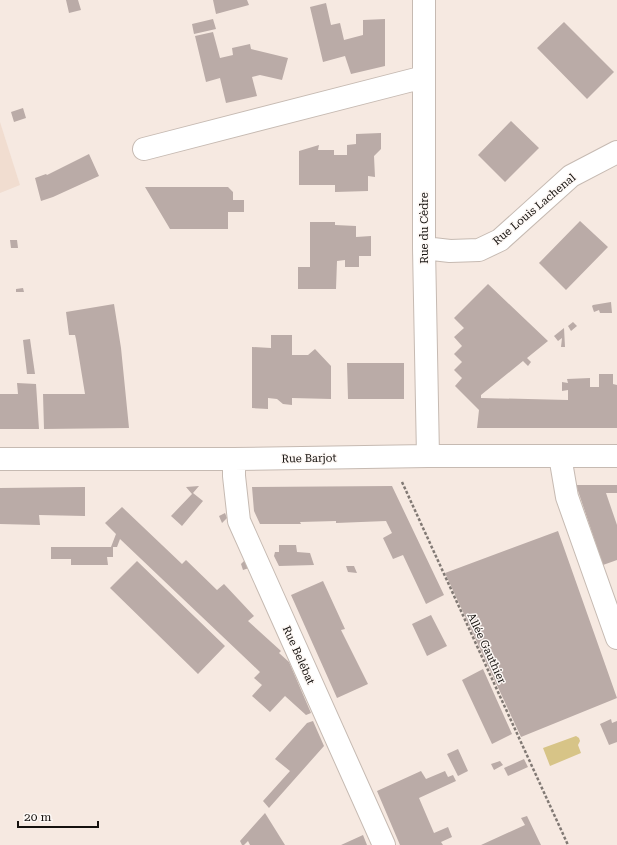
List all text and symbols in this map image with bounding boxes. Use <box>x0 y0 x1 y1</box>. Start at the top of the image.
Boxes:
street label: Rue Louis Lachenal <box>490 171 579 248</box>
street label: Rue du Cèdre <box>418 192 431 264</box>
street label: Rue Barjot <box>281 452 337 465</box>
street label: Allée Gauthier <box>465 611 509 686</box>
street label: Rue Belébat <box>280 624 317 687</box>
scale bar <box>18 803 98 829</box>
text: 20 m <box>24 810 51 824</box>

